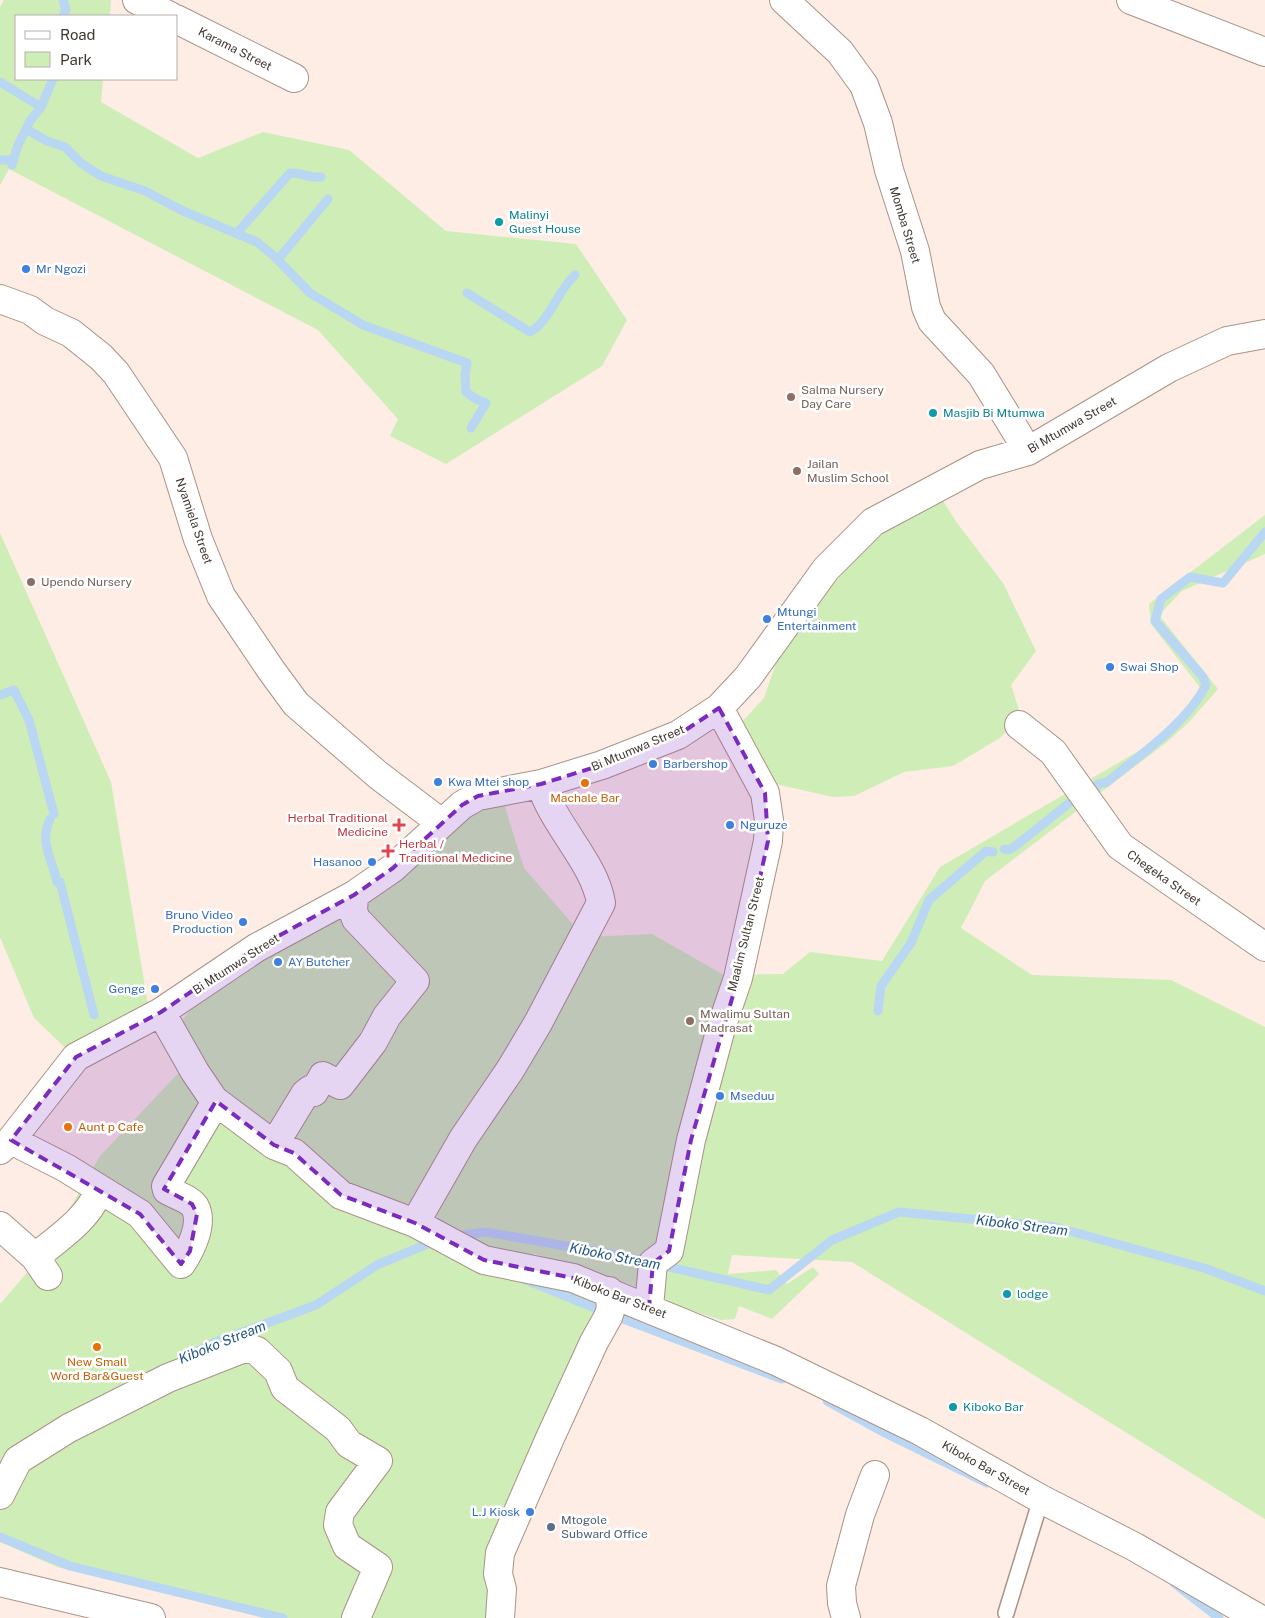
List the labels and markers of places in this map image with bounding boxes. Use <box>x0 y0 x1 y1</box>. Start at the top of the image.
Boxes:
place label: Malinyi Guest House <box>509 208 581 236</box>
marker: Malinyi Guest House <box>493 216 505 228</box>
place label: Mr Ngozi <box>36 262 86 276</box>
marker: Mr Ngozi <box>20 263 32 275</box>
place label: Salma Nursery Day Care <box>801 383 885 411</box>
marker: Salma Nursery Day Care <box>785 391 797 403</box>
place label: Masjib Bi Mtumwa <box>943 406 1045 420</box>
marker: Masjib Bi Mtumwa <box>927 407 939 419</box>
place label: Jailan Muslim School <box>807 457 890 485</box>
marker: Jailan Muslim School <box>791 465 803 477</box>
place label: Upendo Nursery <box>41 575 133 589</box>
marker: Upendo Nursery <box>25 576 37 588</box>
place label: Mtungi Entertainment <box>777 605 857 633</box>
marker: Mtungi Entertainment <box>761 613 773 625</box>
place label: Swai Shop <box>1120 660 1179 674</box>
marker: Swai Shop <box>1104 661 1116 673</box>
place label: Barbershop <box>663 757 728 771</box>
marker: Barbershop <box>647 758 659 770</box>
place label: Kwa Mtei shop <box>448 775 529 789</box>
marker: Kwa Mtei shop <box>432 776 444 788</box>
marker: Machale Bar <box>579 777 591 789</box>
place label: Machale Bar <box>550 791 620 805</box>
place label: Herbal Traditional Medicine <box>287 811 388 839</box>
marker: Herbal Traditional Medicine <box>392 818 406 832</box>
place label: Nguruze <box>740 818 788 832</box>
marker: Nguruze <box>724 819 736 831</box>
place label: Herbal / Traditional Medicine <box>399 837 513 865</box>
marker: Herbal / Traditional Medicine <box>381 844 395 858</box>
place label: Hasanoo <box>313 855 362 869</box>
marker: Hasanoo <box>366 856 378 868</box>
place label: Bruno Video Production <box>165 908 233 936</box>
marker: Bruno Video Production <box>237 916 249 928</box>
place label: AY Butcher <box>288 955 350 969</box>
marker: AY Butcher <box>272 956 284 968</box>
place label: Genge <box>108 982 145 996</box>
marker: Genge <box>149 983 161 995</box>
place label: Mwalimu Sultan Madrasat <box>700 1007 790 1035</box>
marker: Mwalimu Sultan Madrasat <box>684 1015 696 1027</box>
place label: Mseduu <box>730 1089 775 1103</box>
marker: Mseduu <box>714 1090 726 1102</box>
place label: Aunt p Cafe <box>78 1120 144 1134</box>
marker: Aunt p Cafe <box>62 1121 74 1133</box>
place label: lodge <box>1017 1287 1049 1301</box>
marker: lodge <box>1001 1288 1013 1300</box>
marker: New Small Word Bar&Guest <box>91 1341 103 1353</box>
place label: New Small Word Bar&Guest <box>50 1355 144 1383</box>
place label: Kiboko Bar <box>963 1400 1024 1414</box>
marker: Kiboko Bar <box>947 1401 959 1413</box>
place label: L.J Kiosk <box>472 1505 520 1519</box>
marker: L.J Kiosk <box>524 1506 536 1518</box>
place label: Mtogole Subward Office <box>561 1513 648 1541</box>
marker: Mtogole Subward Office <box>545 1521 557 1533</box>

